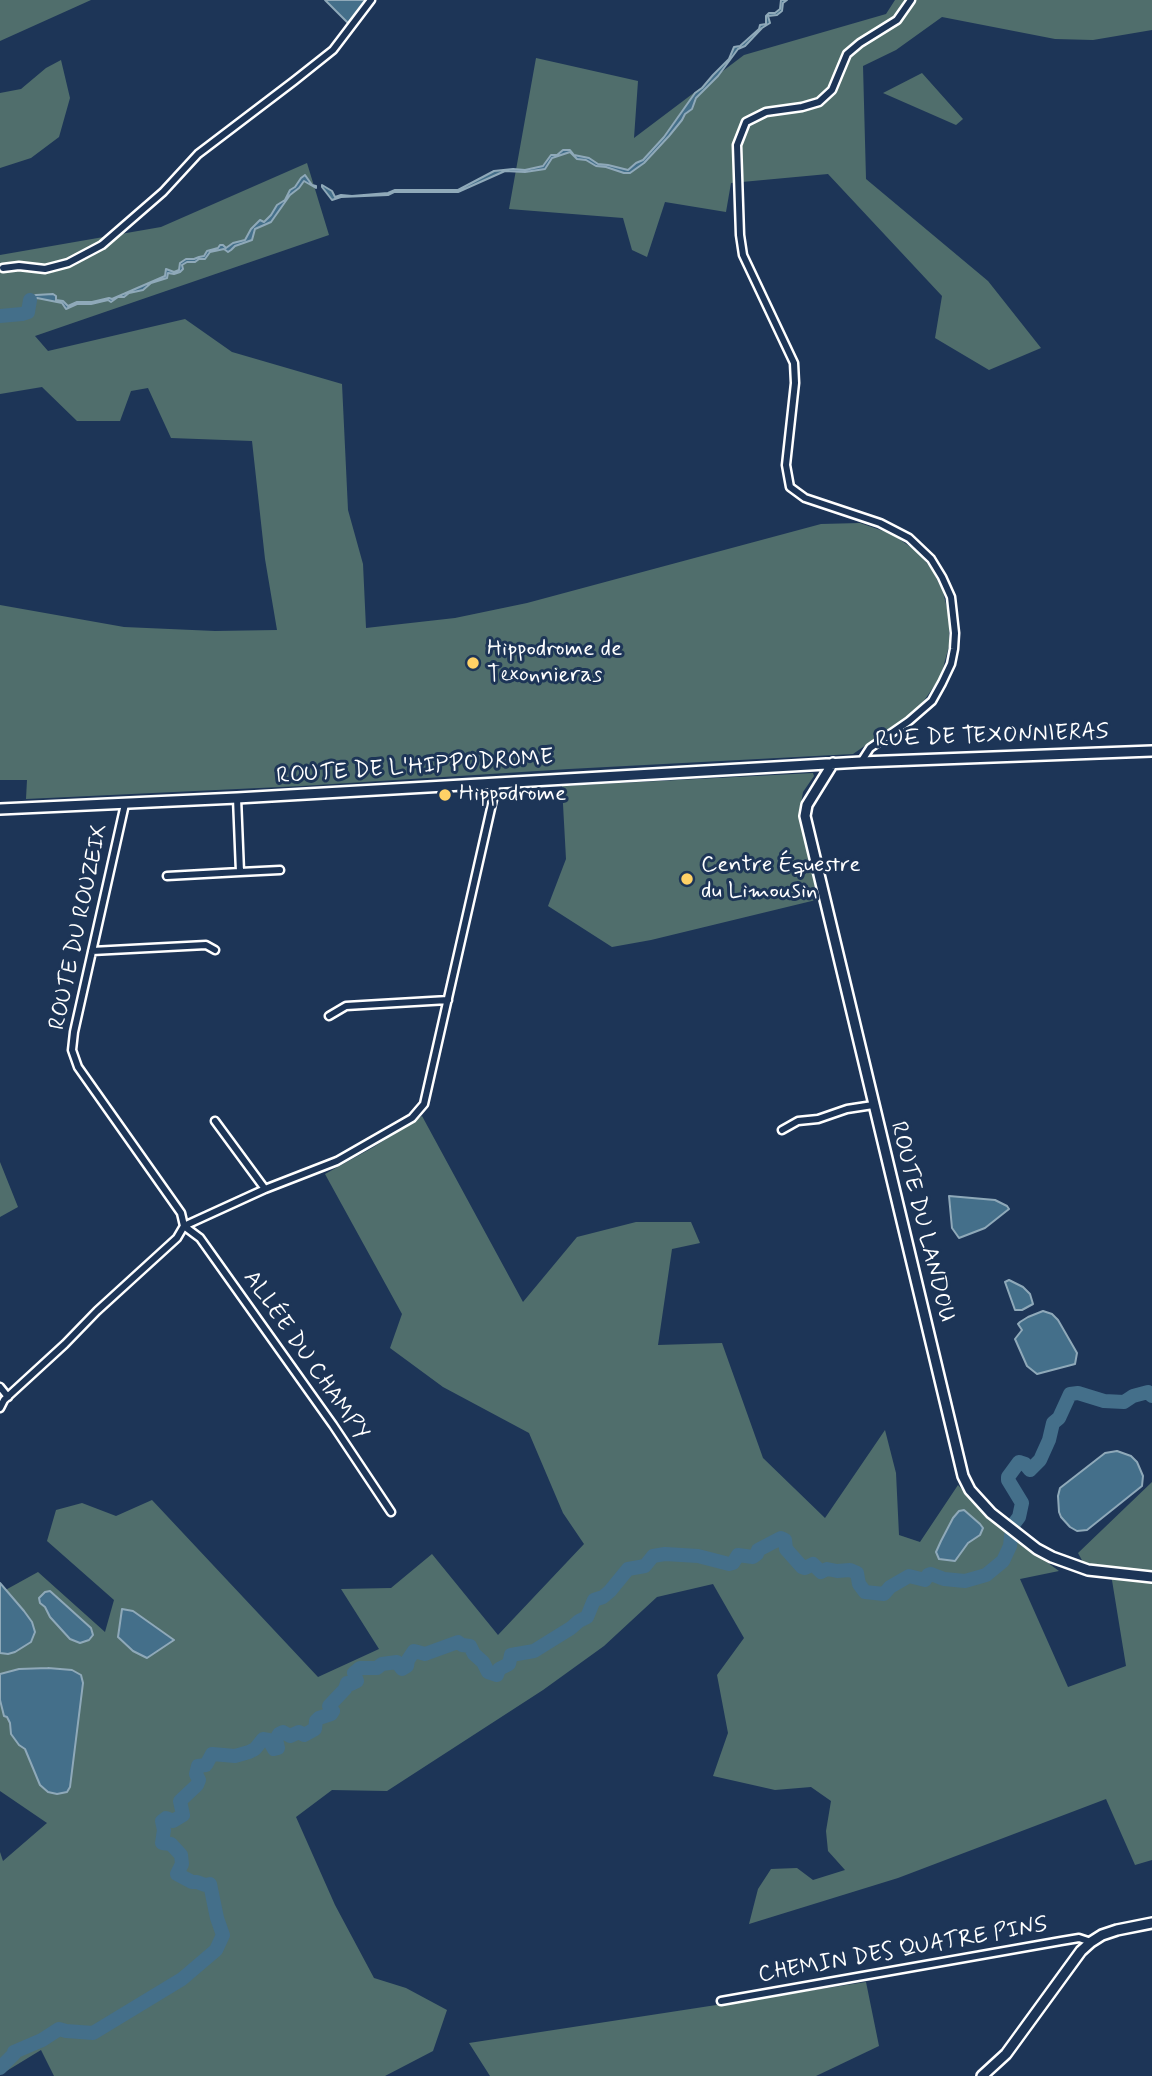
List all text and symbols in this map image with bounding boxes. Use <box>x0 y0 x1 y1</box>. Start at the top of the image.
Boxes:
place label: Hippodrome de Texonnieras <box>487 636 622 690</box>
marker: Hippodrome de Texonnieras <box>465 655 481 671</box>
street label: RUE DE TEXONNIERAS <box>875 719 1109 755</box>
street label: ROUTE DE L'HIPPODROME <box>276 745 554 791</box>
place label: Hippodrome <box>459 781 566 809</box>
marker: Hippodrome <box>437 787 453 803</box>
street label: ROUTE DU ROUZEIX <box>45 821 115 1033</box>
place label: Centre Équestre du Limousin <box>701 852 861 906</box>
marker: Centre Équestre du Limousin <box>679 871 695 887</box>
street label: ROUTE DU LANDOU <box>883 1119 959 1325</box>
street label: ALLÉE DU CHAMPY <box>236 1266 374 1446</box>
street label: CHEMIN DES QUATRE PINS <box>756 1912 1050 1990</box>

